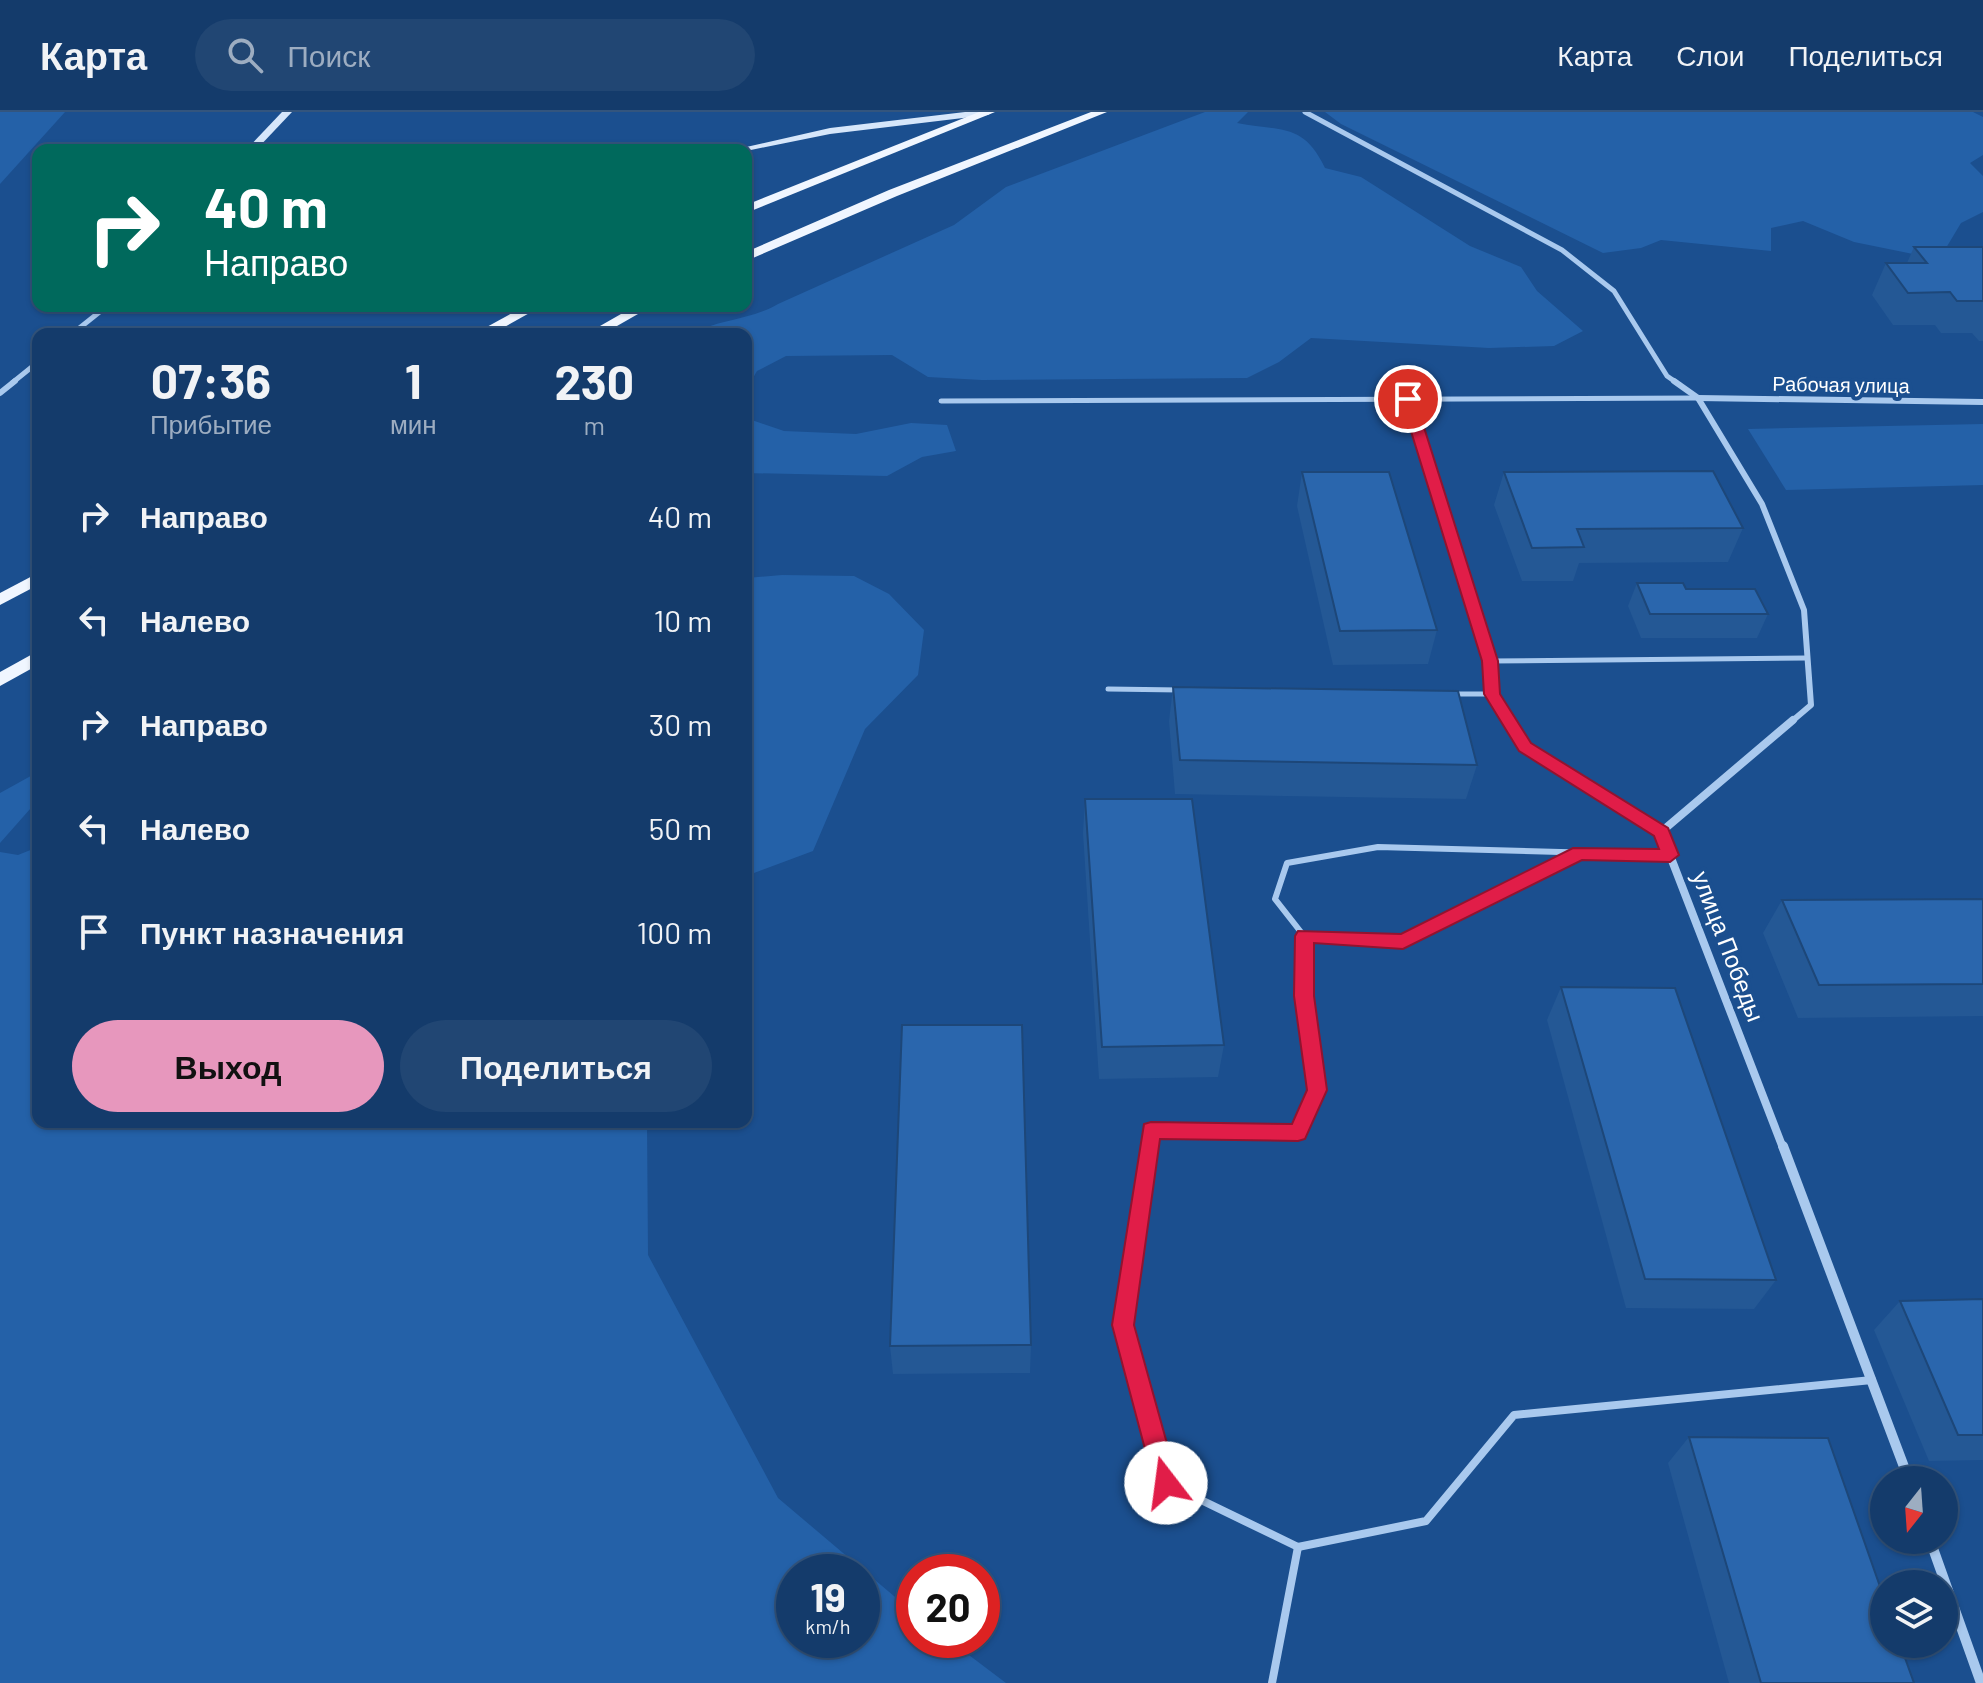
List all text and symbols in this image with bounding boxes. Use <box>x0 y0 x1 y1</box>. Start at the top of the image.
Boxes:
search box <box>195 19 755 91</box>
text: Карта <box>40 32 147 78</box>
icon: search <box>223 33 267 77</box>
text: Поиск <box>287 37 370 73</box>
text: Карта <box>1557 38 1632 72</box>
text: Слои <box>1676 38 1744 72</box>
text: Поделиться <box>1788 38 1943 72</box>
text: 40 m <box>204 172 328 239</box>
icon: right <box>72 176 176 280</box>
text: Направо <box>204 240 348 283</box>
text: 07:36 <box>151 351 271 409</box>
text: 1 <box>405 351 422 409</box>
text: 230 <box>555 352 634 410</box>
pin <box>1374 365 1442 433</box>
street label: Рабочая улица <box>1772 371 1911 397</box>
icon: arrive <box>1386 377 1430 421</box>
text: Прибытие <box>150 408 272 439</box>
text: мин <box>390 408 437 439</box>
text: m <box>584 409 605 440</box>
icon: right <box>72 494 116 538</box>
text: Направо <box>140 498 268 534</box>
text: 40 m <box>648 498 712 534</box>
icon: left <box>72 598 116 642</box>
text: Налево <box>140 602 250 638</box>
text: 10 m <box>654 602 712 638</box>
icon: right <box>72 702 116 746</box>
text: Направо <box>140 706 268 742</box>
text: 30 m <box>649 706 712 742</box>
icon: left <box>72 806 116 850</box>
text: Налево <box>140 810 250 846</box>
text: 50 m <box>649 810 712 846</box>
street label: улица Победы <box>1687 867 1771 1025</box>
icon: arrive <box>72 910 116 954</box>
text: Пункт назначения <box>140 914 404 950</box>
text: 100 m <box>637 914 712 950</box>
button: Выход <box>72 1020 384 1112</box>
button: Поделиться <box>400 1020 712 1112</box>
position arrow <box>1124 1441 1208 1525</box>
north arrow <box>1870 1466 1958 1554</box>
map controls <box>1870 1466 1958 1658</box>
speed limit sign: 20 <box>896 1554 1000 1658</box>
button: layers <box>1870 1570 1958 1658</box>
text: 19 <box>810 1572 846 1620</box>
text: km/h <box>805 1614 851 1638</box>

